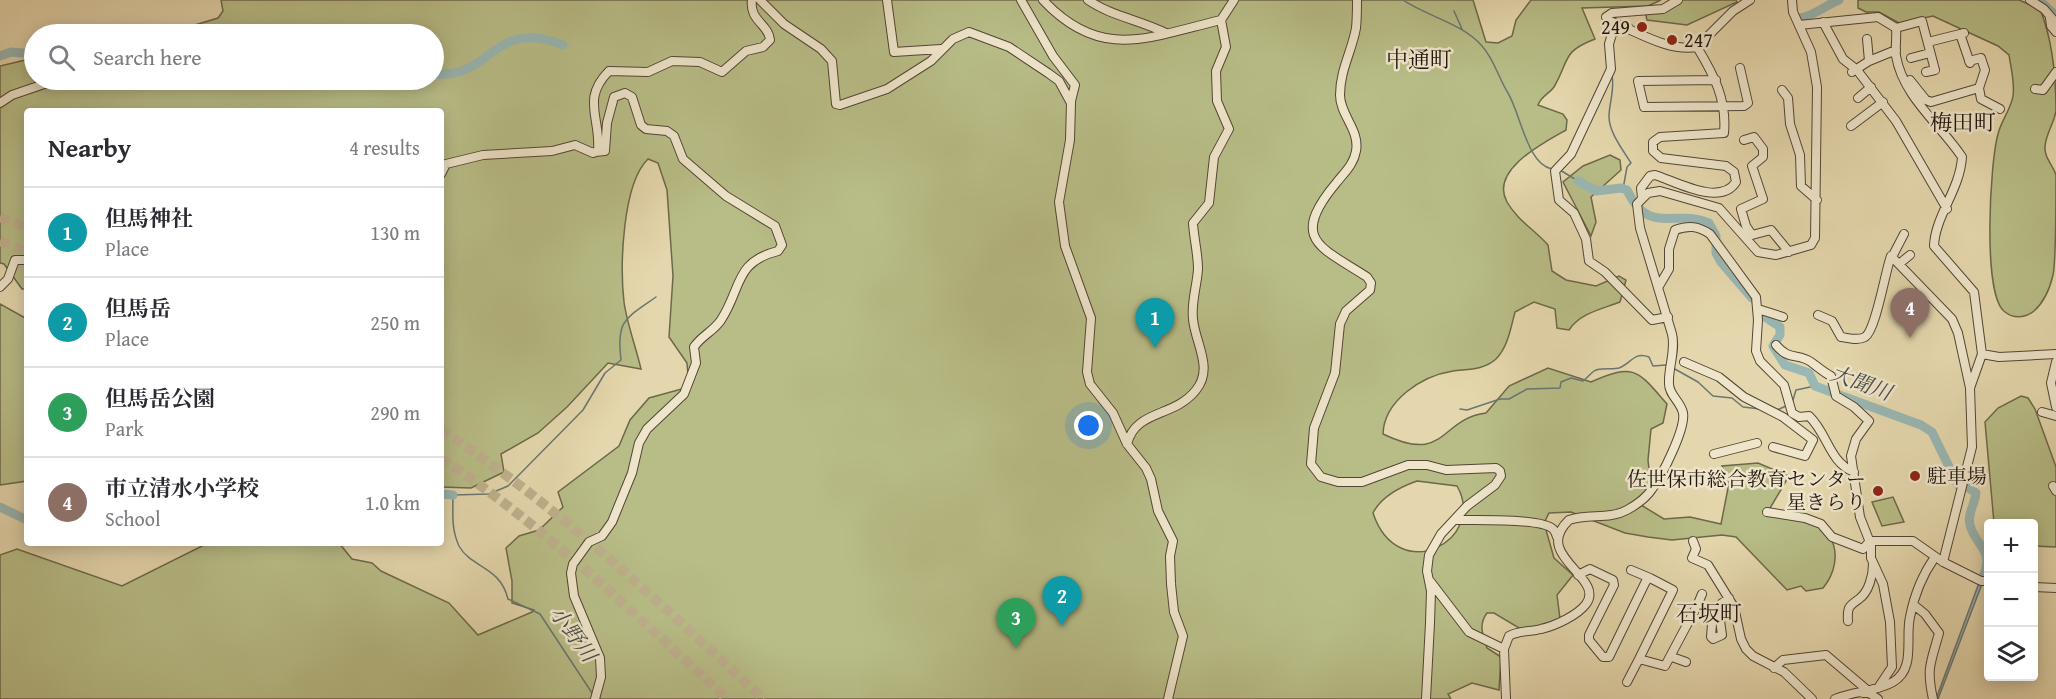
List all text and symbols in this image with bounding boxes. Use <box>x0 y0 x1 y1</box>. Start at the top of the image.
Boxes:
place label: 249 <box>1601 12 1630 41</box>
marker: 249 <box>1635 20 1649 34</box>
search box <box>24 24 444 90</box>
place label: 247 <box>1684 25 1713 54</box>
marker: 247 <box>1665 33 1679 47</box>
icon: search <box>45 41 78 74</box>
text: Search here <box>93 41 202 73</box>
district label: 中通町 <box>1386 43 1452 75</box>
district label: 梅田町 <box>1930 106 1996 138</box>
text: Nearby <box>48 128 131 167</box>
text: 4 results <box>349 133 420 162</box>
text: 但馬神社 <box>105 202 193 234</box>
text: 1 <box>62 218 73 247</box>
text: 130 m <box>370 218 420 247</box>
text: Place <box>105 234 149 263</box>
pin: 4 <box>1890 288 1930 338</box>
text: 但馬岳 <box>105 292 171 324</box>
pin: 1 <box>1136 298 1174 348</box>
text: 2 <box>62 308 73 337</box>
text: 250 m <box>370 308 420 337</box>
text: Place <box>105 324 149 353</box>
water label: 大聞川 <box>1826 357 1898 409</box>
text: 但馬岳公園 <box>105 382 215 414</box>
text: 3 <box>62 398 73 427</box>
text: 290 m <box>370 398 420 427</box>
your location <box>1074 411 1103 440</box>
text: Park <box>105 414 144 443</box>
place label: 駐車場 <box>1927 461 1987 490</box>
place label: 佐世保市総合教育センター 星きらり <box>1627 464 1866 516</box>
marker: 駐車場 <box>1908 469 1922 483</box>
text: 市立清水小学校 <box>105 472 259 504</box>
marker: 佐世保市総合教育センター 星きらり <box>1871 484 1885 498</box>
text: 4 <box>62 488 73 517</box>
text: 1.0 km <box>365 488 420 517</box>
text: School <box>105 504 161 533</box>
map controls <box>1984 519 2038 681</box>
button: + <box>1984 519 2038 573</box>
button: − <box>1984 573 2038 627</box>
pin: 2 <box>1042 576 1082 626</box>
district label: 石坂町 <box>1676 597 1742 629</box>
pin: 3 <box>996 598 1036 648</box>
water label: 小野川 <box>542 599 606 670</box>
button: layers <box>1984 627 2038 681</box>

